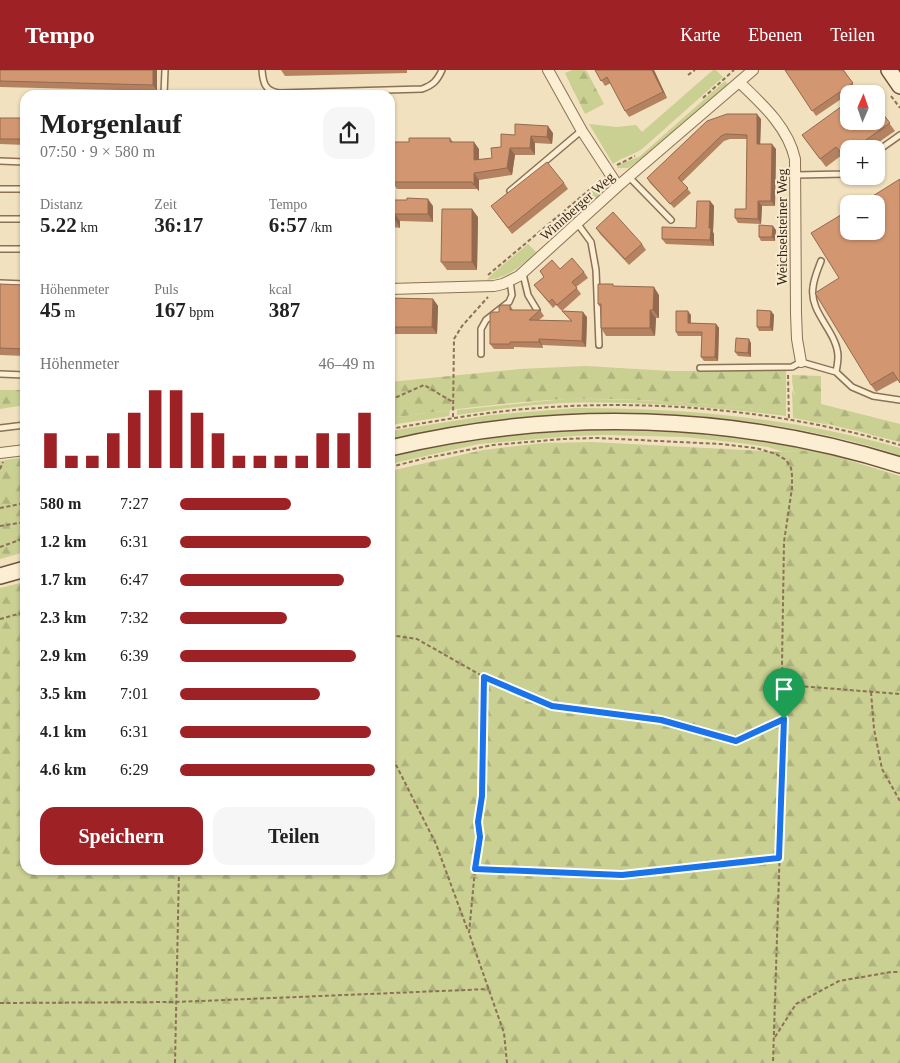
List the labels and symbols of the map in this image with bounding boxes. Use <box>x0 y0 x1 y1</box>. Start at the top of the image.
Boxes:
north arrow <box>840 85 885 130</box>
street label: Winnberger Weg <box>537 169 618 244</box>
street label: Weichselsteiner Weg <box>775 169 790 285</box>
pin <box>763 668 805 719</box>

